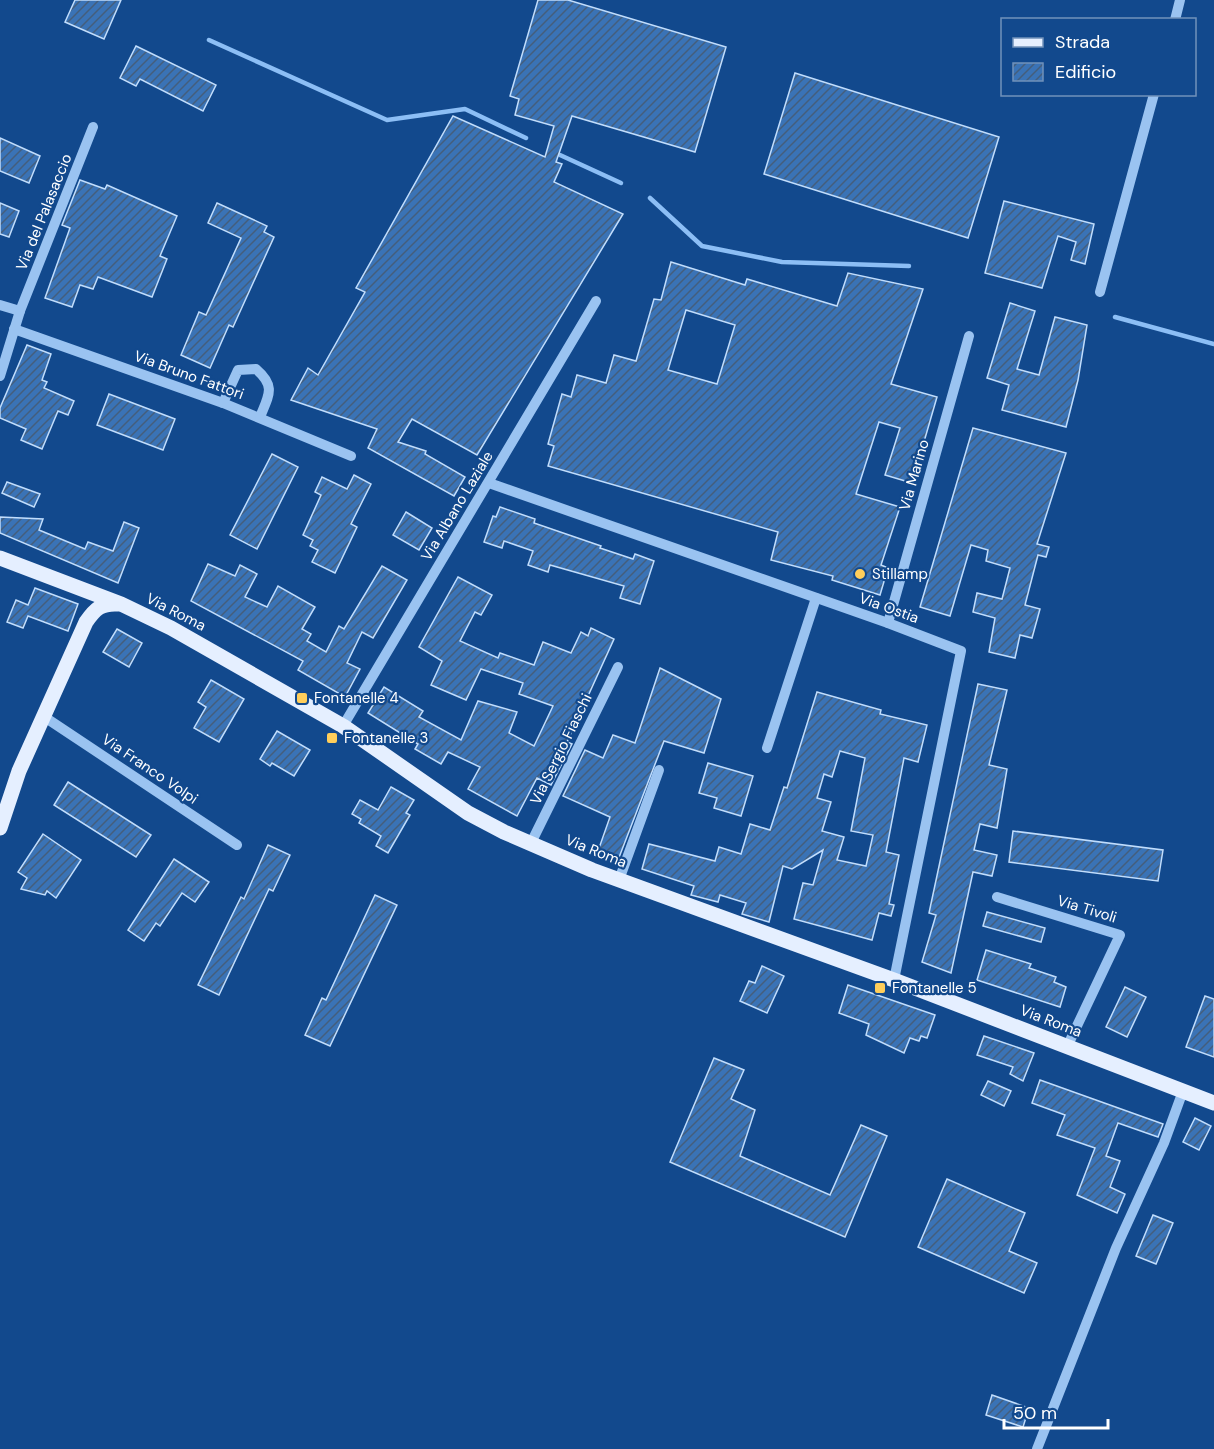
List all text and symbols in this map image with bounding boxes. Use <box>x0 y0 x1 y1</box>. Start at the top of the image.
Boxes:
legend <box>1001 18 1196 96</box>
text: Strada <box>1055 30 1110 54</box>
text: Edificio <box>1055 60 1116 84</box>
street label: Via del Palasaccio <box>11 150 77 273</box>
street label: Via Bruno Fattori <box>131 346 247 404</box>
street label: Via Marino <box>894 437 934 513</box>
street label: Via Albano Laziale <box>416 447 498 565</box>
place label: Stillamp <box>872 564 928 584</box>
marker: Stillamp <box>853 567 867 581</box>
street label: Via Roma <box>143 588 209 636</box>
street label: Via Ostia <box>856 588 922 628</box>
place label: Fontanelle 4 <box>314 688 399 708</box>
street label: Via Sergio Fiaschi <box>525 690 597 808</box>
marker: Fontanelle 4 <box>295 691 309 705</box>
place label: Fontanelle 3 <box>344 728 428 748</box>
street label: Via Franco Volpi <box>98 729 202 809</box>
marker: Fontanelle 3 <box>325 731 339 745</box>
street label: Via Roma <box>562 830 630 872</box>
street label: Via Tivoli <box>1055 890 1119 928</box>
place label: Fontanelle 5 <box>892 978 977 998</box>
marker: Fontanelle 5 <box>873 981 887 995</box>
street label: Via Roma <box>1017 1000 1085 1042</box>
scale bar <box>1004 1392 1108 1430</box>
text: 50 m <box>1013 1401 1057 1425</box>

